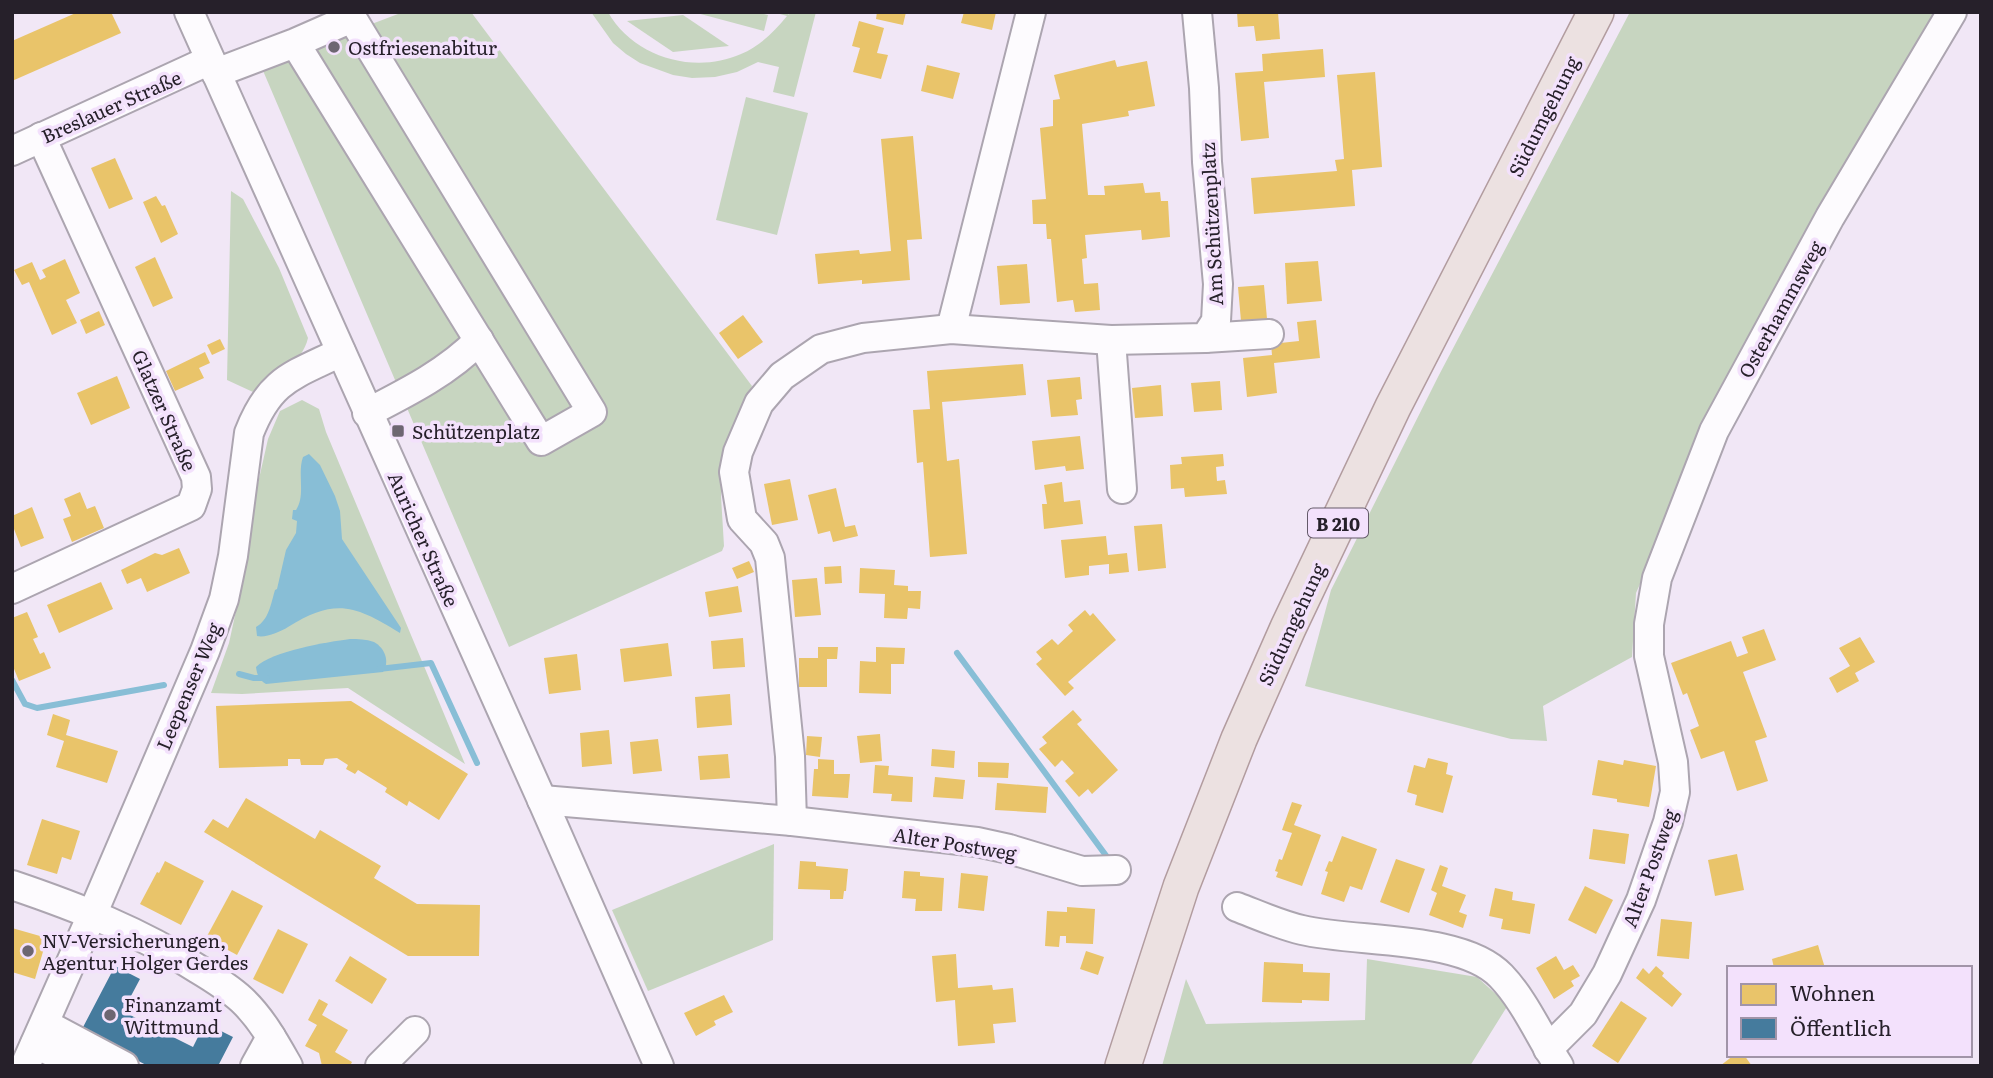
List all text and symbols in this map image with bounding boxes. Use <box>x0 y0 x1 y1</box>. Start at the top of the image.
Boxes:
place label: Ostfriesenabitur <box>348 33 497 61</box>
marker: Ostfriesenabitur <box>326 39 342 55</box>
street label: Südumgehung <box>1501 50 1586 181</box>
street label: Breslauer Straße <box>37 63 186 149</box>
street label: Am Schützenplatz <box>1193 142 1229 306</box>
street label: Osterhammsweg <box>1731 235 1830 383</box>
street label: Glatzer Straße <box>126 345 204 475</box>
place label: Schützenplatz <box>412 417 540 445</box>
marker: Schützenplatz <box>390 423 406 439</box>
street label: Auricher Straße <box>382 467 466 611</box>
road number: B 210 <box>1308 508 1368 538</box>
street label: Südumgehung <box>1250 558 1332 690</box>
street label: Leepenser Weg <box>149 618 228 754</box>
street label: Alter Postweg <box>1615 804 1684 931</box>
street label: Alter Postweg <box>891 819 1019 867</box>
place label: NV-Versicherungen, Agentur Holger Gerdes <box>42 926 249 976</box>
marker: NV-Versicherungen, Agentur Holger Gerdes <box>20 943 36 959</box>
legend <box>1727 966 1972 1057</box>
text: Wohnen <box>1790 976 1875 1007</box>
place label: Finanzamt Wittmund <box>124 990 222 1040</box>
marker: Finanzamt Wittmund <box>102 1007 118 1023</box>
text: Öffentlich <box>1790 1011 1892 1042</box>

